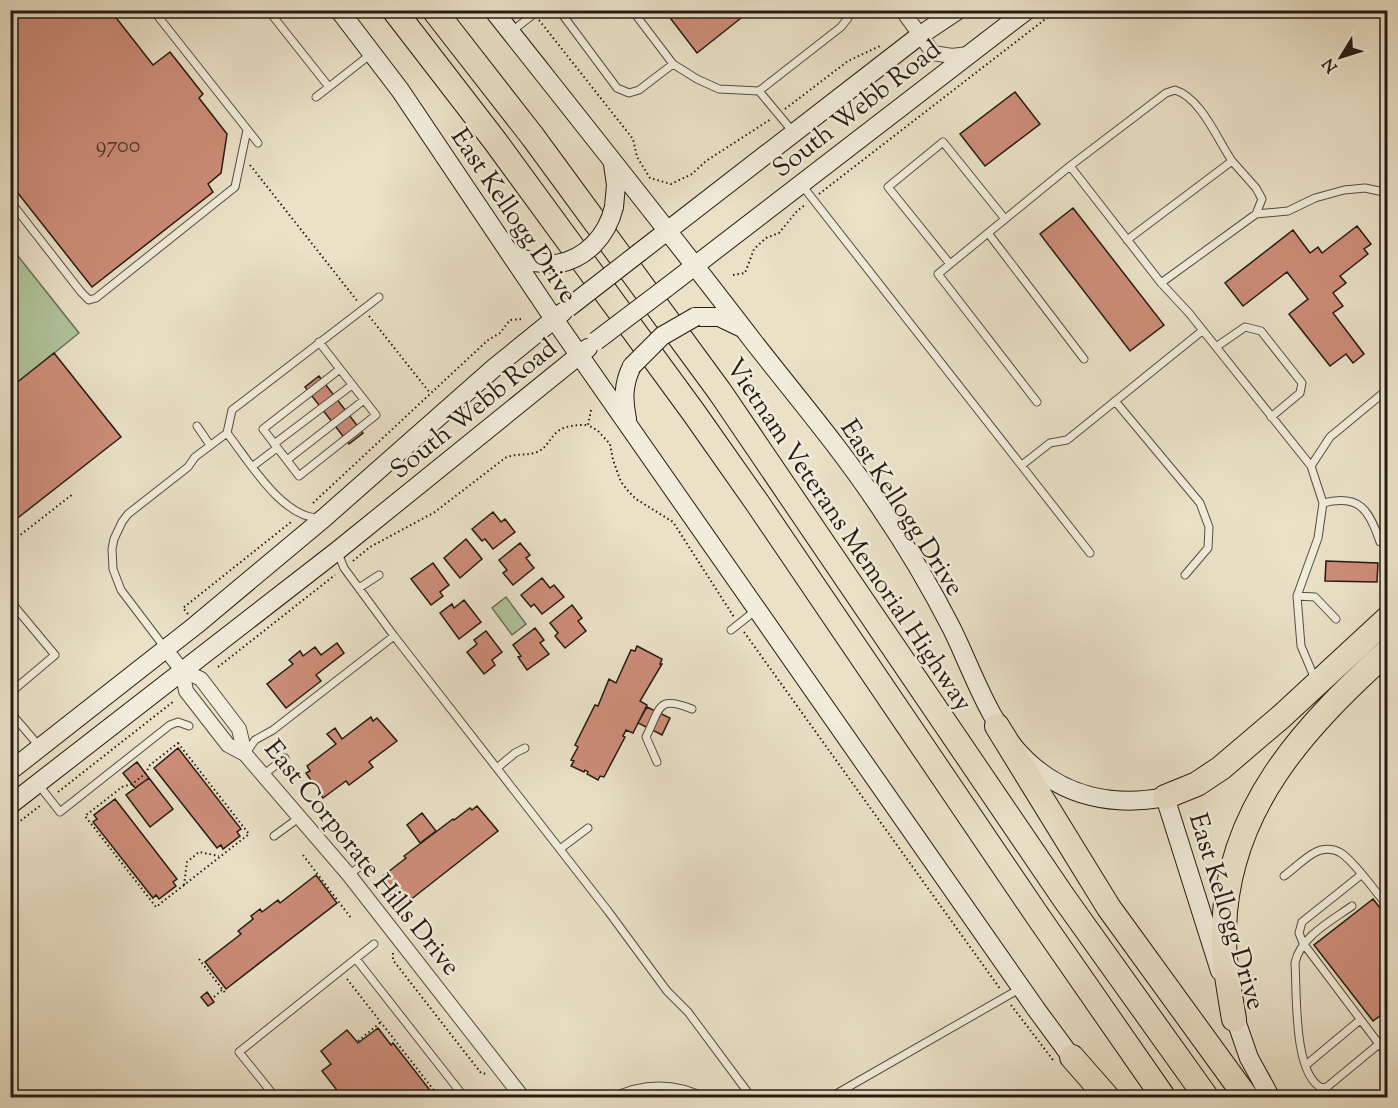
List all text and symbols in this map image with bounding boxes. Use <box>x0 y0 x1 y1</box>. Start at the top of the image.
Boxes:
north arrow <box>1311 27 1371 87</box>
street label: South Webb Road <box>765 32 950 188</box>
text: N <box>1318 52 1344 77</box>
street label: East Kellogg Drive <box>441 122 585 311</box>
house number: 9700 <box>96 131 140 163</box>
street label: South Webb Road <box>383 331 566 489</box>
street label: Vietnam Veterans Memorial Highway <box>715 351 980 719</box>
street label: East Kellogg Drive <box>830 413 972 604</box>
street label: East Corporate Hills Drive <box>254 733 468 984</box>
street label: East Kellogg Drive <box>1178 809 1273 1015</box>

